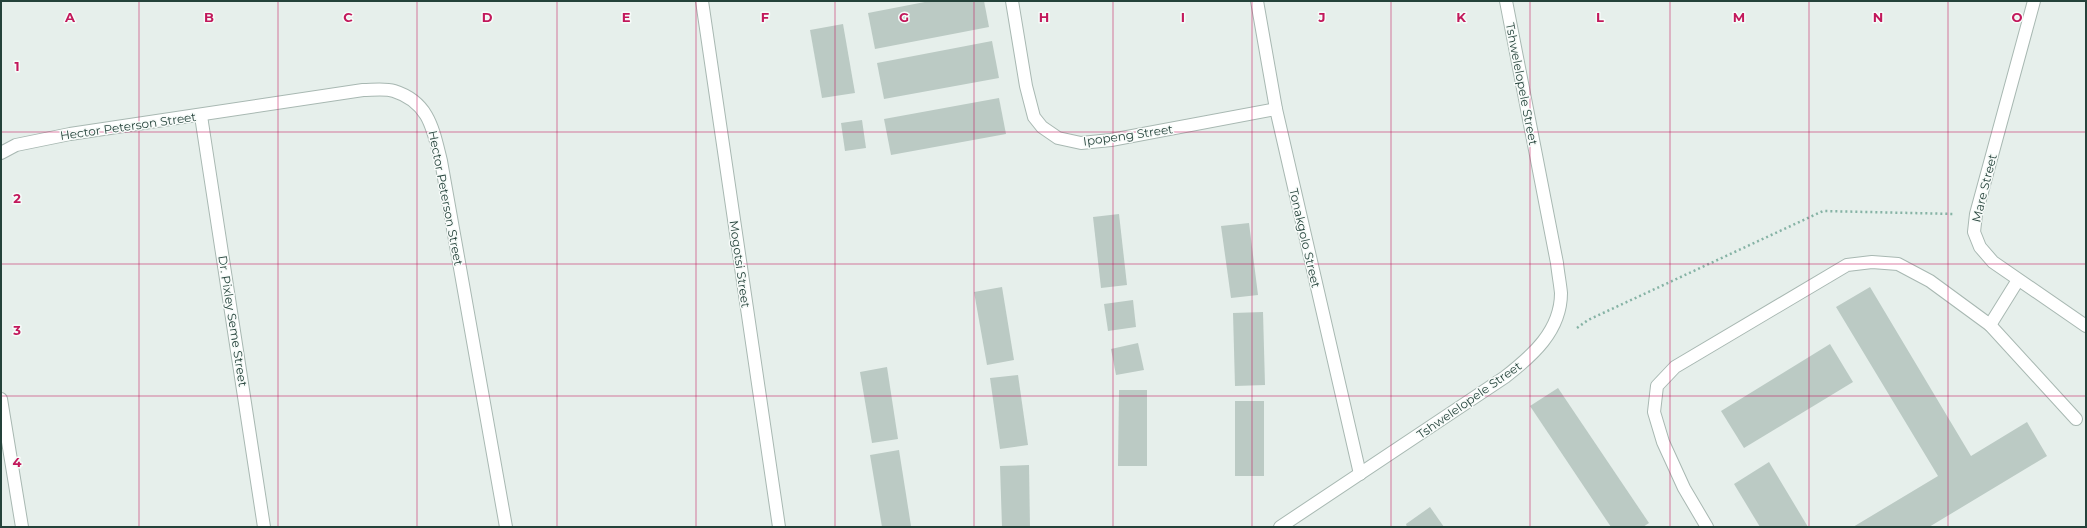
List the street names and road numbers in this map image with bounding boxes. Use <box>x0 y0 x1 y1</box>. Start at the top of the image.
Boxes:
street label: Tshwelelopele Street <box>1503 22 1541 147</box>
street label: Hector Peterson Street <box>59 109 197 143</box>
street label: Ipopeng Street <box>1082 121 1174 149</box>
street label: Hector Peterson Street <box>426 129 466 267</box>
street label: Mare Street <box>1968 152 2000 224</box>
street label: Tonakgolo Street <box>1286 187 1324 289</box>
street label: Mogotsi Street <box>726 219 754 309</box>
street label: Dr. Pixley Seme Street <box>215 254 251 388</box>
street label: Tshwelelopele Street <box>1414 358 1524 442</box>

